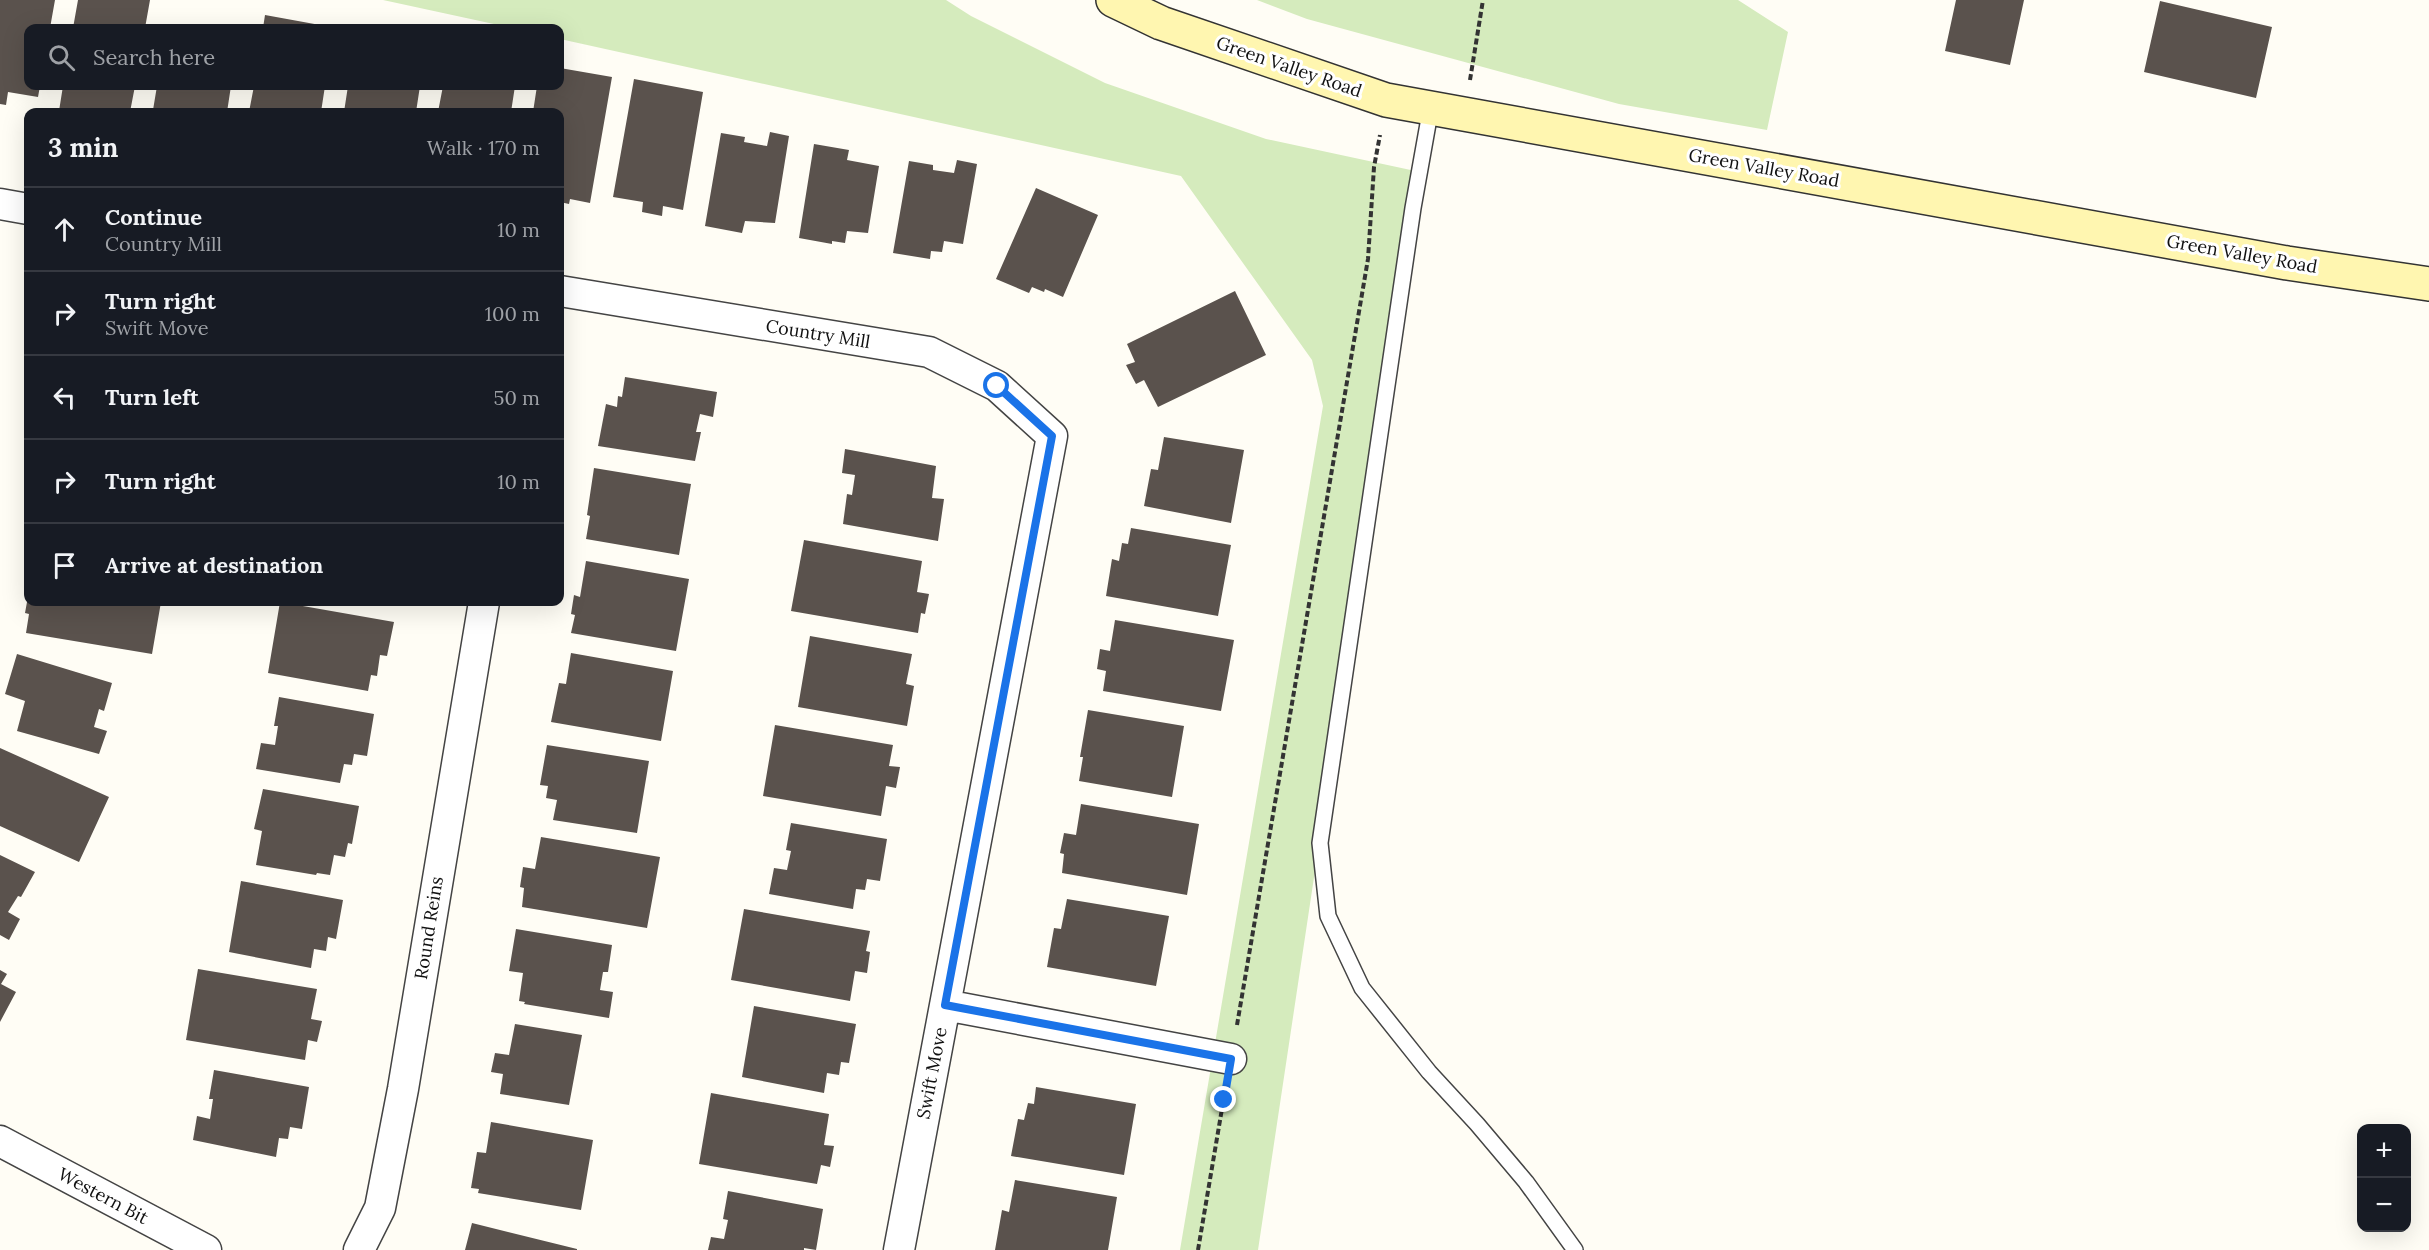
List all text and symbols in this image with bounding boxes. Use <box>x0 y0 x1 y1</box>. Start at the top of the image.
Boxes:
search box <box>24 24 564 90</box>
street label: Green Valley Road <box>1213 31 1365 102</box>
icon: search <box>45 41 78 74</box>
text: Search here <box>93 43 215 71</box>
text: 3 min <box>48 131 118 164</box>
text: Walk · 170 m <box>427 135 540 160</box>
street label: Green Valley Road <box>1687 143 1841 192</box>
text: Continue <box>105 203 202 231</box>
icon: ahead <box>48 213 81 246</box>
text: 10 m <box>497 217 540 242</box>
street label: Green Valley Road <box>2165 229 2319 278</box>
text: Country Mill <box>105 231 222 256</box>
text: Turn right <box>105 287 216 315</box>
icon: right <box>48 297 81 330</box>
text: 100 m <box>485 301 540 326</box>
street label: Country Mill <box>764 314 872 353</box>
text: Swift Move <box>105 315 209 340</box>
route start <box>983 372 1009 398</box>
icon: left <box>48 381 81 414</box>
text: Turn left <box>105 383 199 411</box>
text: 50 m <box>494 385 540 410</box>
icon: right <box>48 465 81 498</box>
text: Turn right <box>105 467 216 495</box>
text: 10 m <box>497 469 540 494</box>
icon: arrive <box>48 549 81 582</box>
text: Arrive at destination <box>105 551 323 579</box>
street label: Round Reins <box>409 875 448 981</box>
street label: Swift Move <box>911 1025 952 1121</box>
route end <box>1210 1086 1236 1112</box>
map controls <box>2357 1124 2411 1232</box>
button: + <box>2357 1124 2411 1178</box>
street label: Western Bit <box>54 1162 152 1229</box>
button: − <box>2357 1178 2411 1232</box>

